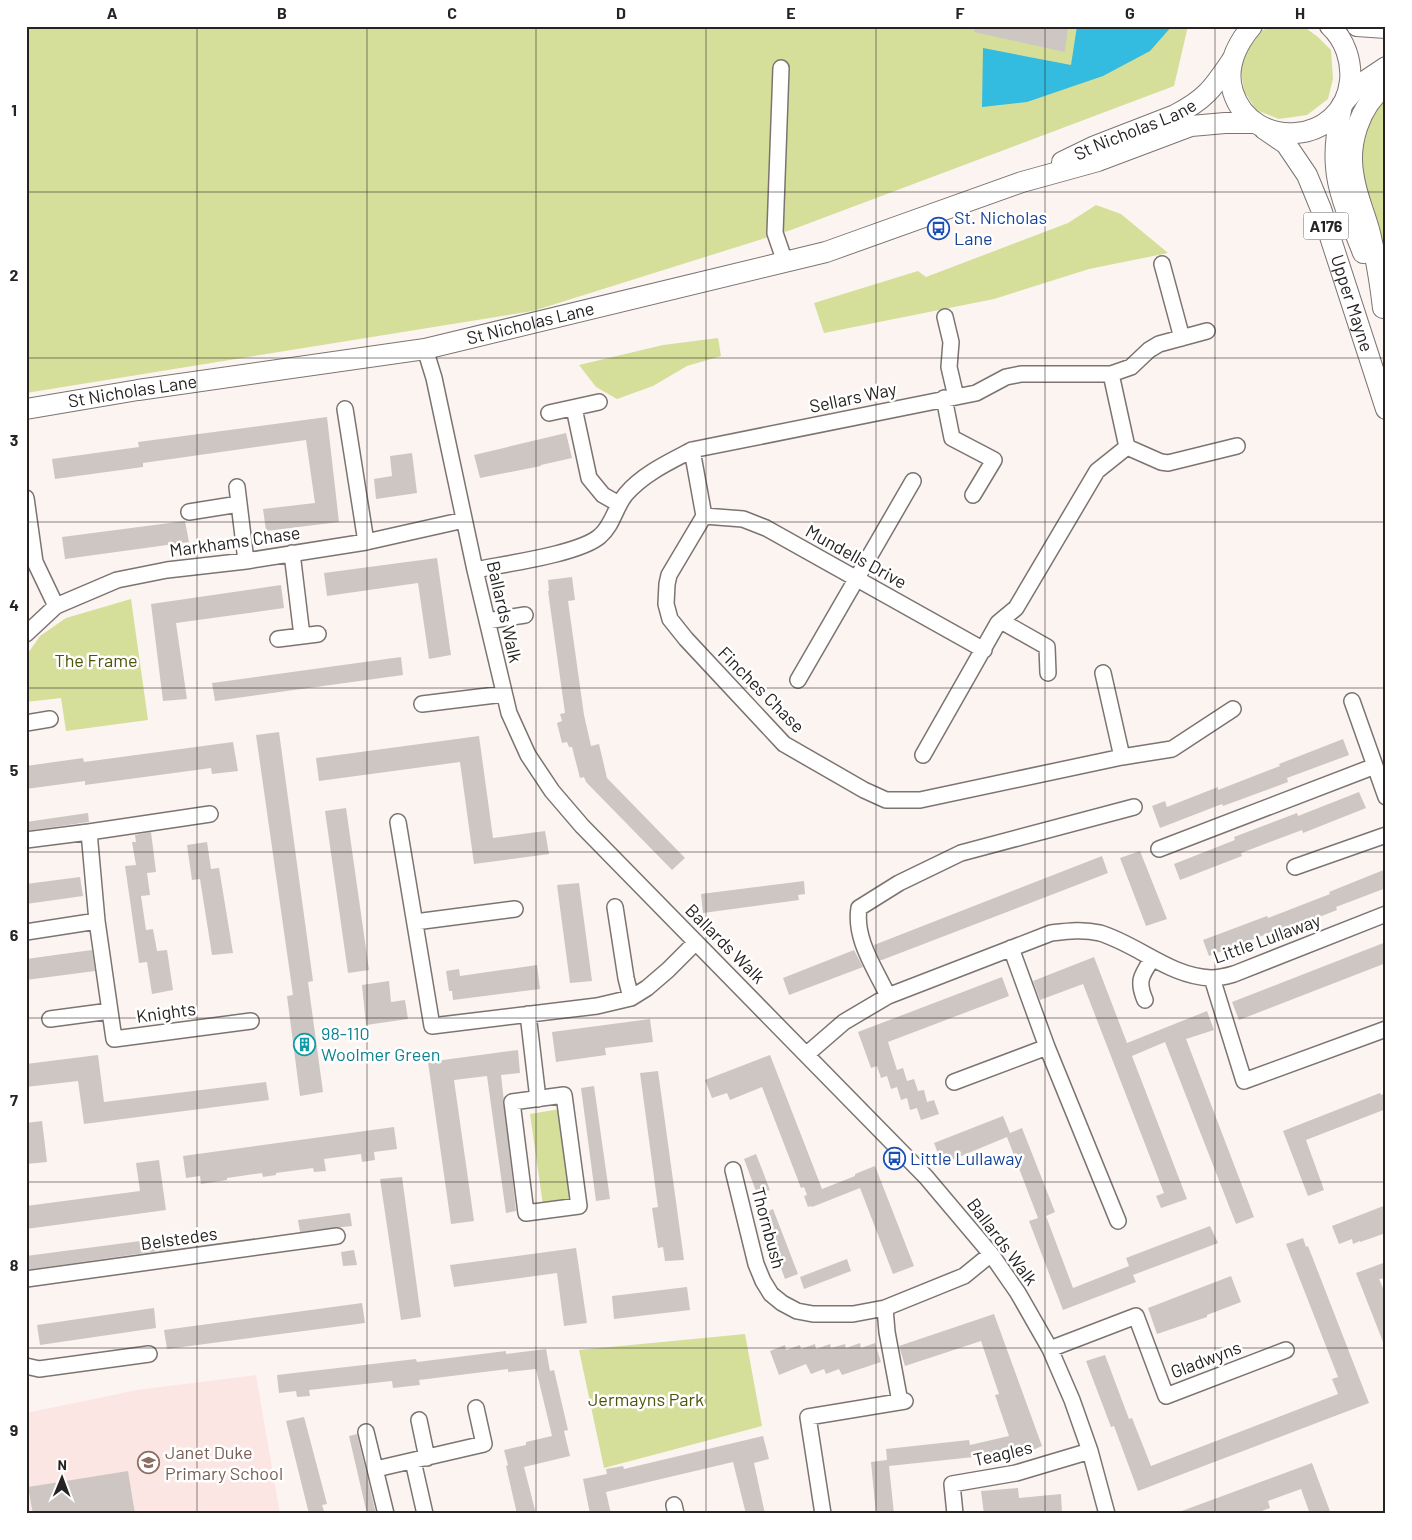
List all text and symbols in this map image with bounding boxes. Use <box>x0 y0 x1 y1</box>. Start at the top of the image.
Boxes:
text: A <box>107 3 118 22</box>
text: B <box>277 3 287 22</box>
text: C <box>447 3 457 22</box>
text: D <box>616 3 626 22</box>
text: E <box>786 3 796 22</box>
text: F <box>956 3 965 22</box>
text: G <box>1125 3 1135 22</box>
text: H <box>1295 3 1305 22</box>
street label: St Nicholas Lane <box>1070 93 1200 165</box>
text: 1 <box>11 100 17 119</box>
place label: St. Nicholas Lane <box>954 206 1047 249</box>
road number: A176 <box>1304 212 1348 240</box>
bus stop icon: St. Nicholas Lane <box>926 216 950 240</box>
street label: Upper Mayne <box>1327 252 1379 354</box>
text: 2 <box>10 265 19 284</box>
street label: St Nicholas Lane <box>464 296 596 349</box>
street label: St Nicholas Lane <box>66 370 198 412</box>
street label: Sellars Way <box>807 377 898 417</box>
text: 3 <box>10 430 18 449</box>
street label: Mundells Drive <box>802 519 911 593</box>
street label: Markhams Chase <box>168 521 302 561</box>
street label: Ballards Walk <box>483 559 527 665</box>
text: 4 <box>9 595 19 614</box>
street label: Finches Chase <box>714 642 809 737</box>
park label: The Frame <box>54 649 138 671</box>
text: 5 <box>10 760 19 779</box>
street label: Ballards Walk <box>681 899 770 988</box>
street label: Little Lullaway <box>1210 908 1323 968</box>
text: 6 <box>10 925 19 944</box>
street label: Knights <box>135 997 197 1027</box>
place label: 98-110 Woolmer Green <box>321 1022 441 1065</box>
building icon: 98-110 Woolmer Green <box>293 1032 317 1056</box>
text: 7 <box>10 1090 18 1109</box>
bus stop icon: Little Lullaway <box>882 1147 906 1171</box>
place label: Little Lullaway <box>910 1147 1023 1169</box>
street label: Thornbush <box>748 1184 790 1271</box>
street label: Ballards Walk <box>963 1193 1043 1289</box>
street label: Belstedes <box>139 1222 219 1254</box>
text: 8 <box>10 1255 19 1274</box>
street label: Gladwyns <box>1167 1336 1244 1383</box>
park label: Jermayns Park <box>588 1388 704 1410</box>
text: 9 <box>10 1420 18 1439</box>
street label: Teagles <box>971 1436 1034 1470</box>
place label: Janet Duke Primary School <box>165 1441 283 1484</box>
school or university icon: Janet Duke Primary School <box>137 1451 161 1475</box>
north arrow <box>38 1452 88 1502</box>
text: N <box>57 1456 67 1473</box>

